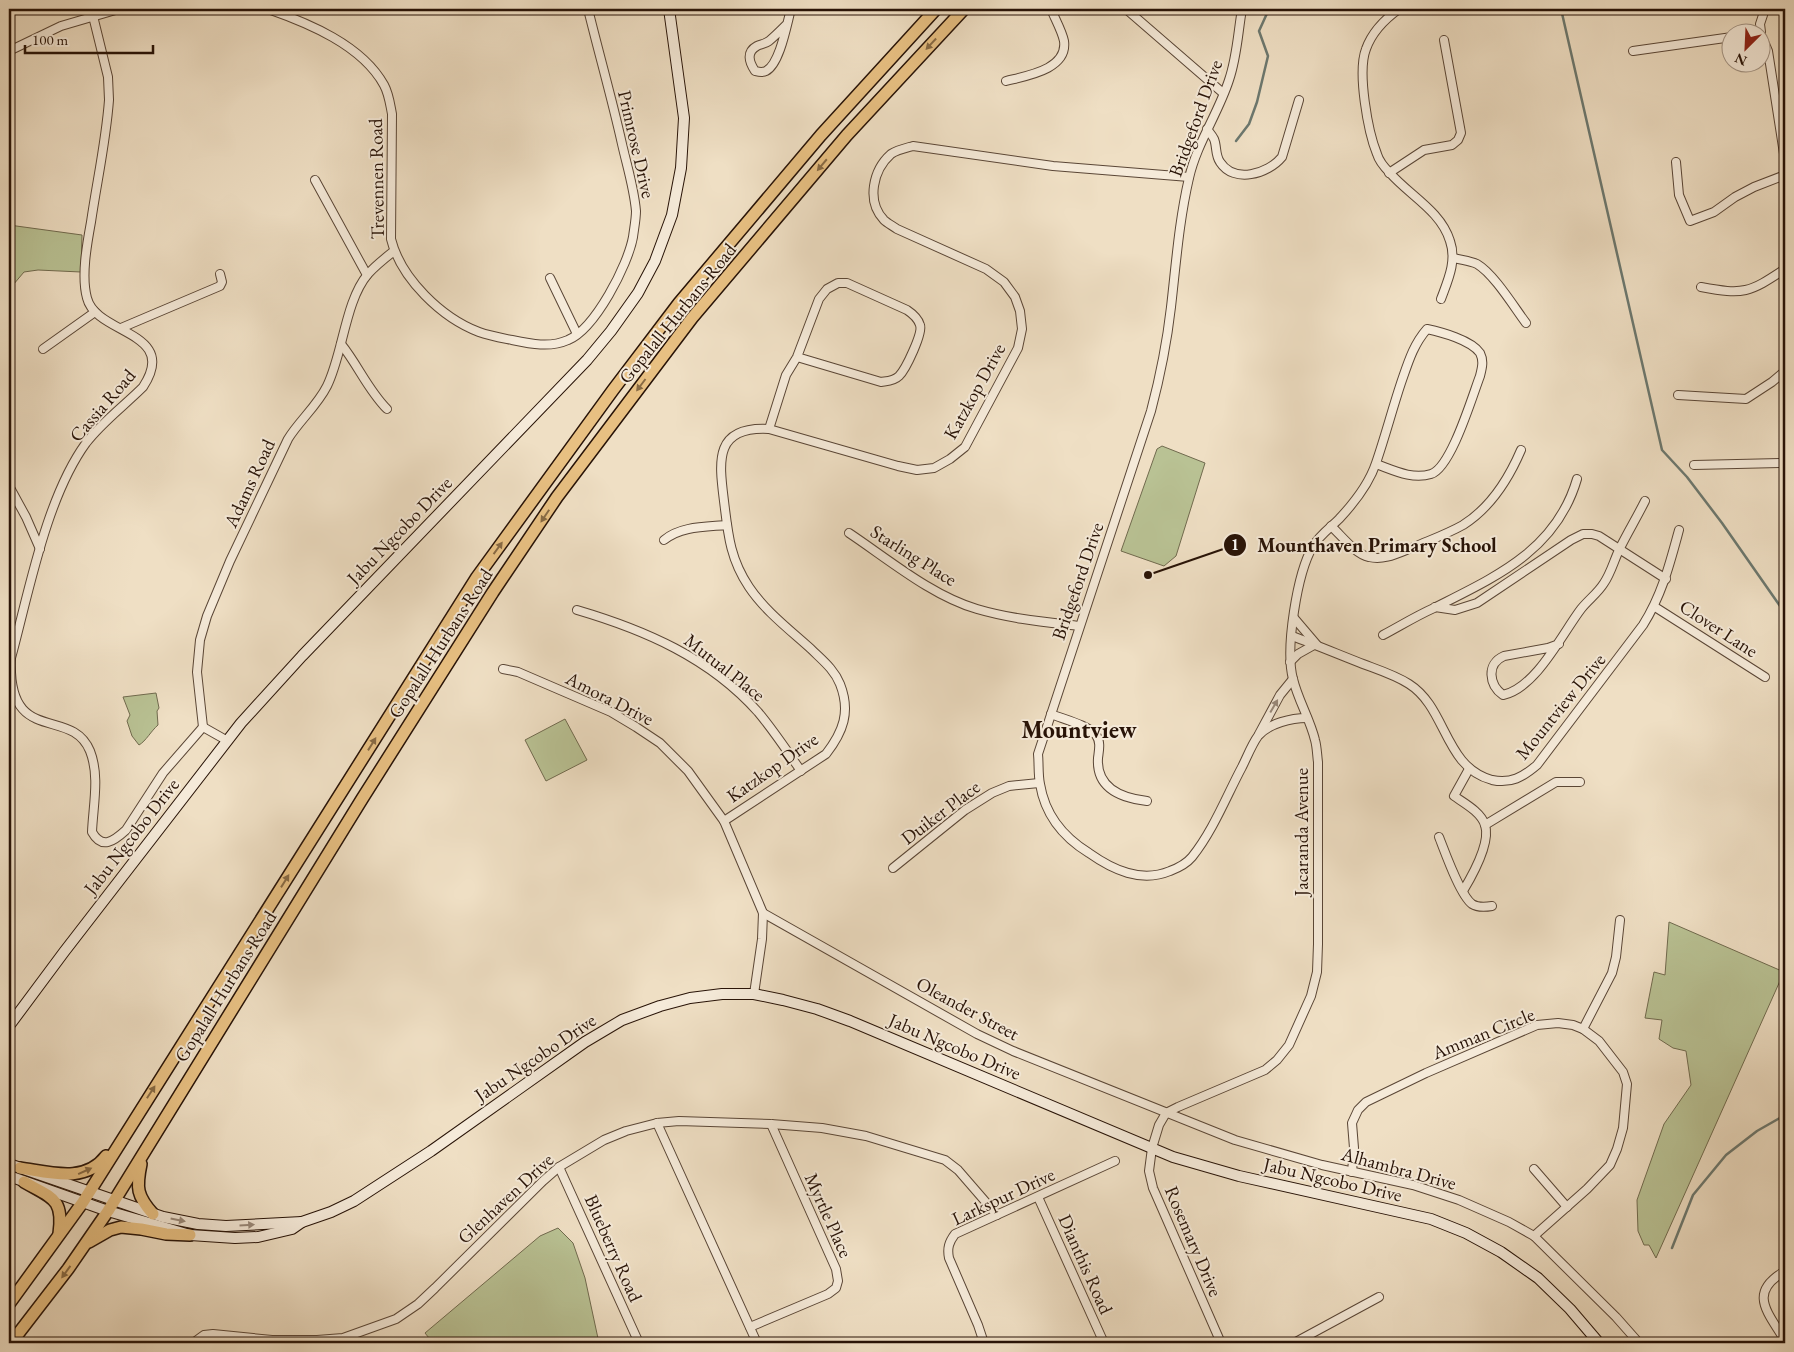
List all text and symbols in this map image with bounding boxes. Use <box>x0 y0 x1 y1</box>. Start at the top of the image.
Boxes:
scale bar <box>25 22 152 54</box>
north arrow <box>1722 22 1772 72</box>
text: 100 m <box>32 30 69 49</box>
one-way arrow <box>925 38 937 50</box>
text: N <box>1731 49 1750 70</box>
street label: Bridgeford Drive <box>1163 56 1228 180</box>
street label: Primrose Drive <box>612 88 661 200</box>
street label: Trevennen Road <box>363 118 390 240</box>
one-way arrow <box>816 158 827 171</box>
street label: Gopalall Hurbans Road <box>613 238 742 389</box>
street label: Katzkop Drive <box>938 339 1011 444</box>
street label: Cassia Road <box>64 363 141 447</box>
one-way arrow <box>636 378 647 391</box>
street label: Adams Road <box>218 435 281 532</box>
street label: Jabu Ngcobo Drive <box>340 471 457 591</box>
one-way arrow <box>540 509 549 523</box>
street label: Starling Place <box>866 519 962 592</box>
street label: Bridgeford Drive <box>1046 519 1109 643</box>
callout: Mounthaven Primary School <box>1223 527 1507 562</box>
text: Mounthaven Primary School <box>1257 532 1497 558</box>
text: 1 <box>1231 535 1239 554</box>
one-way arrow <box>493 542 503 555</box>
street label: Gopalall Hurbans Road <box>383 563 498 723</box>
street label: Clover Lane <box>1675 594 1763 663</box>
street label: Mutual Place <box>679 628 770 707</box>
street label: Mountview Drive <box>1510 648 1611 765</box>
street label: Amora Drive <box>561 665 658 731</box>
one-way arrow <box>1270 699 1278 714</box>
district label: Mountview <box>1021 714 1137 745</box>
street label: Katzkop Drive <box>722 727 823 808</box>
one-way arrow <box>367 737 376 750</box>
street label: Jacaranda Avenue <box>1289 768 1314 898</box>
street label: Jabu Ngcobo Drive <box>77 773 185 901</box>
street label: Duiker Place <box>896 774 985 850</box>
one-way arrow <box>280 874 289 888</box>
street label: Gopalall Hurbans Road <box>169 906 282 1067</box>
street label: Oleander Street <box>912 971 1024 1046</box>
street label: Amman Circle <box>1427 1002 1538 1066</box>
street label: Jabu Ngcobo Drive <box>883 1007 1025 1086</box>
street label: Jabu Ngcobo Drive <box>468 1008 601 1108</box>
one-way arrow <box>147 1086 156 1099</box>
street label: Alhambra Drive <box>1338 1141 1459 1196</box>
street label: Glenhaven Drive <box>452 1147 559 1249</box>
street label: Jabu Ngcobo Drive <box>1259 1151 1405 1208</box>
street label: Larkspur Drive <box>948 1162 1059 1231</box>
one-way arrow <box>78 1166 92 1174</box>
street label: Myrtle Place <box>799 1169 858 1261</box>
street label: Rosemary Drive <box>1159 1182 1228 1300</box>
street label: Blueberry Road <box>579 1191 648 1306</box>
street label: Dianthis Road <box>1052 1210 1119 1318</box>
one-way arrow <box>171 1217 187 1225</box>
one-way arrow <box>239 1220 255 1228</box>
one-way arrow <box>61 1265 71 1279</box>

